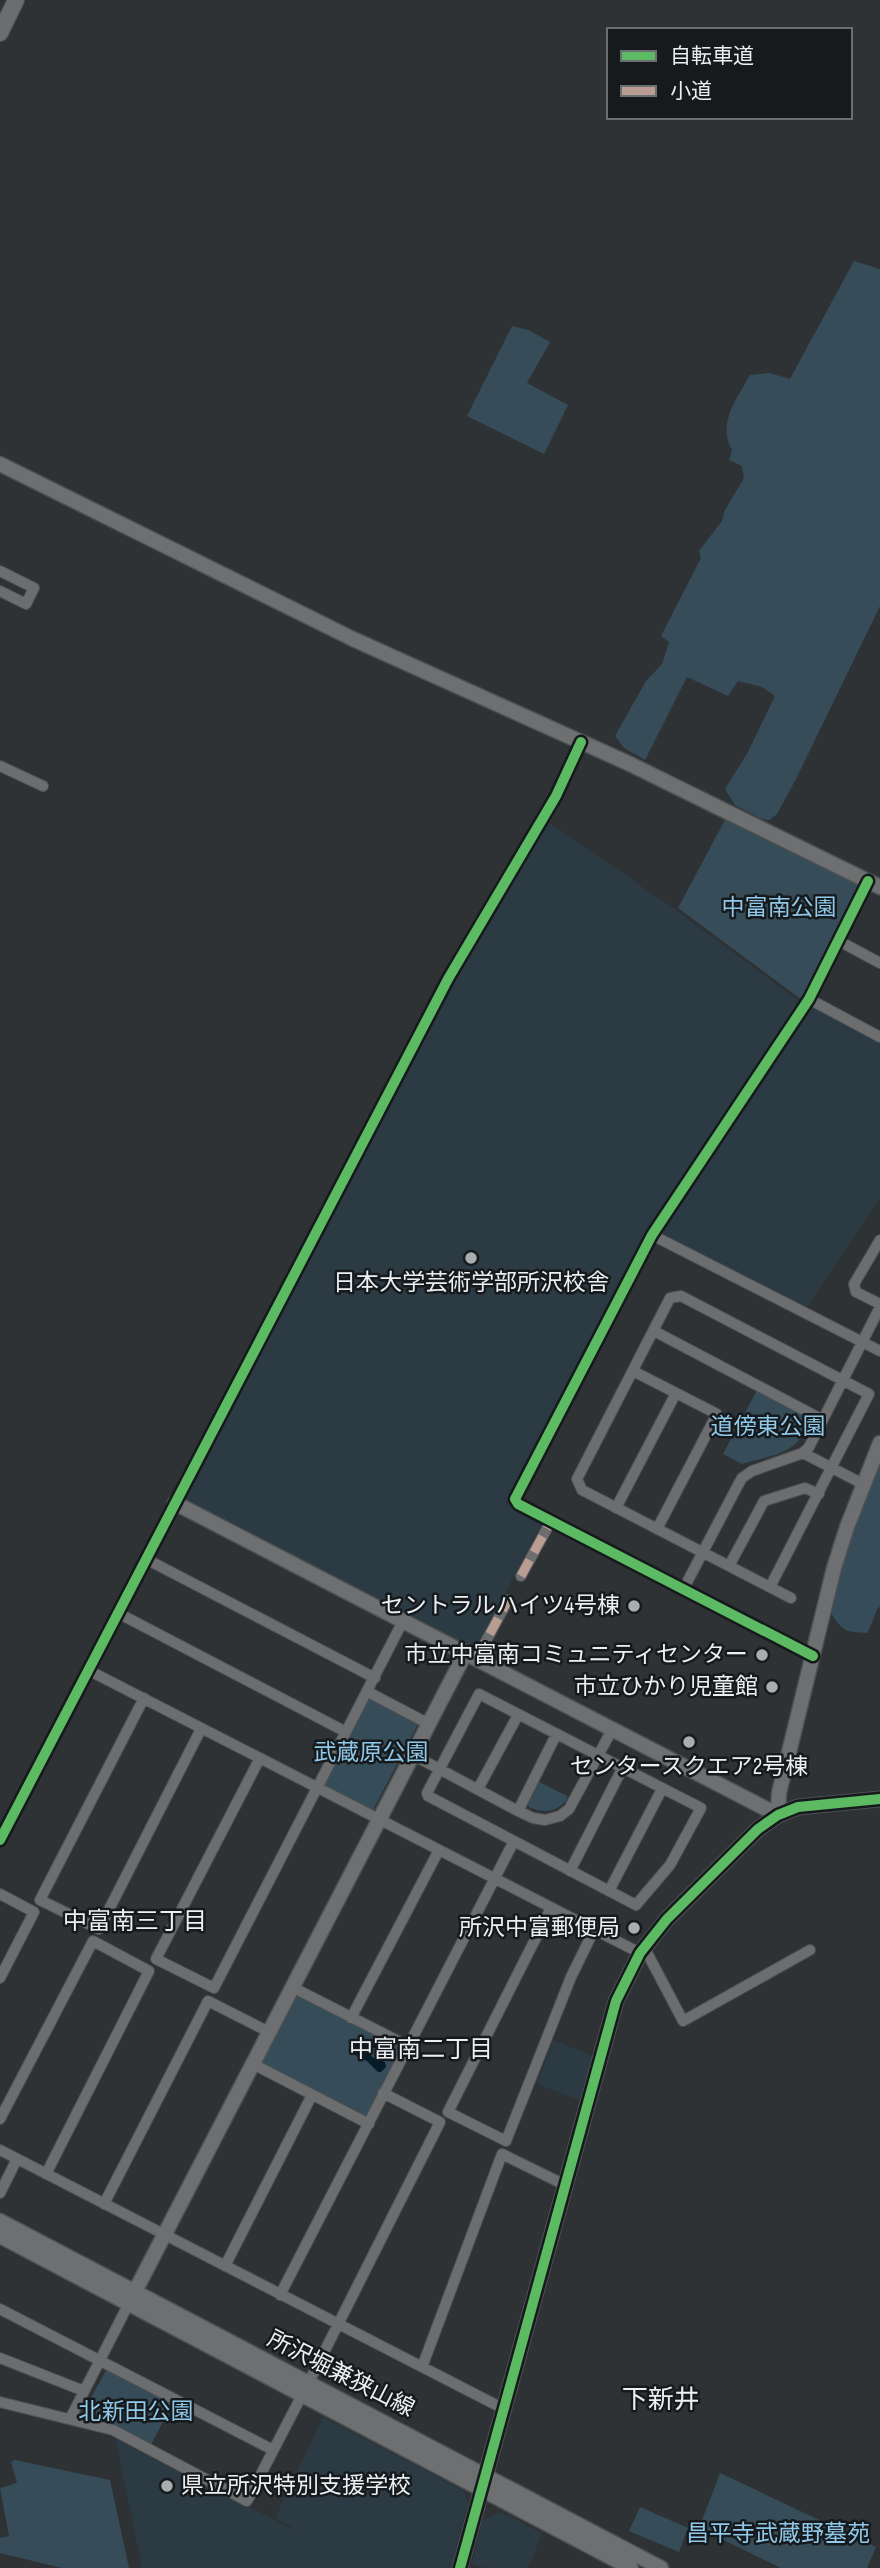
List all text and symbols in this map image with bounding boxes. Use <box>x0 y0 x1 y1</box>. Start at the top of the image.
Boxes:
legend <box>607 28 852 119</box>
text: 自転車道 <box>670 44 754 69</box>
text: 小道 <box>670 79 712 104</box>
park label: 中富南公園 <box>722 894 837 922</box>
marker: 日本大学芸術学部所沢校舎 <box>463 1250 479 1266</box>
place label: 日本大学芸術学部所沢校舎 <box>333 1269 609 1297</box>
park label: 道傍東公園 <box>711 1413 826 1441</box>
place label: セントラルハイツ4号棟 <box>381 1592 620 1620</box>
marker: セントラルハイツ4号棟 <box>626 1598 642 1614</box>
place label: 市立中富南コミュニティセンター <box>404 1641 748 1669</box>
marker: 市立中富南コミュニティセンター <box>754 1647 770 1663</box>
place label: 市立ひかり児童館 <box>574 1673 758 1701</box>
marker: 市立ひかり児童館 <box>764 1679 780 1695</box>
marker: センタースクエア2号棟 <box>681 1734 697 1750</box>
park label: 武蔵原公園 <box>314 1739 429 1767</box>
place label: センタースクエア2号棟 <box>570 1753 808 1781</box>
district label: 中富南三丁目 <box>63 1907 207 1936</box>
place label: 所沢中富郵便局 <box>459 1914 620 1942</box>
marker: 所沢中富郵便局 <box>626 1920 642 1936</box>
district label: 中富南二丁目 <box>349 2035 493 2064</box>
street label: 所沢堀兼狭山線 <box>263 2325 419 2423</box>
district label: 下新井 <box>622 2385 700 2416</box>
park label: 北新田公園 <box>79 2398 194 2426</box>
place label: 県立所沢特別支援学校 <box>181 2472 411 2500</box>
marker: 県立所沢特別支援学校 <box>159 2478 175 2494</box>
park label: 昌平寺武蔵野墓苑 <box>686 2520 870 2548</box>

